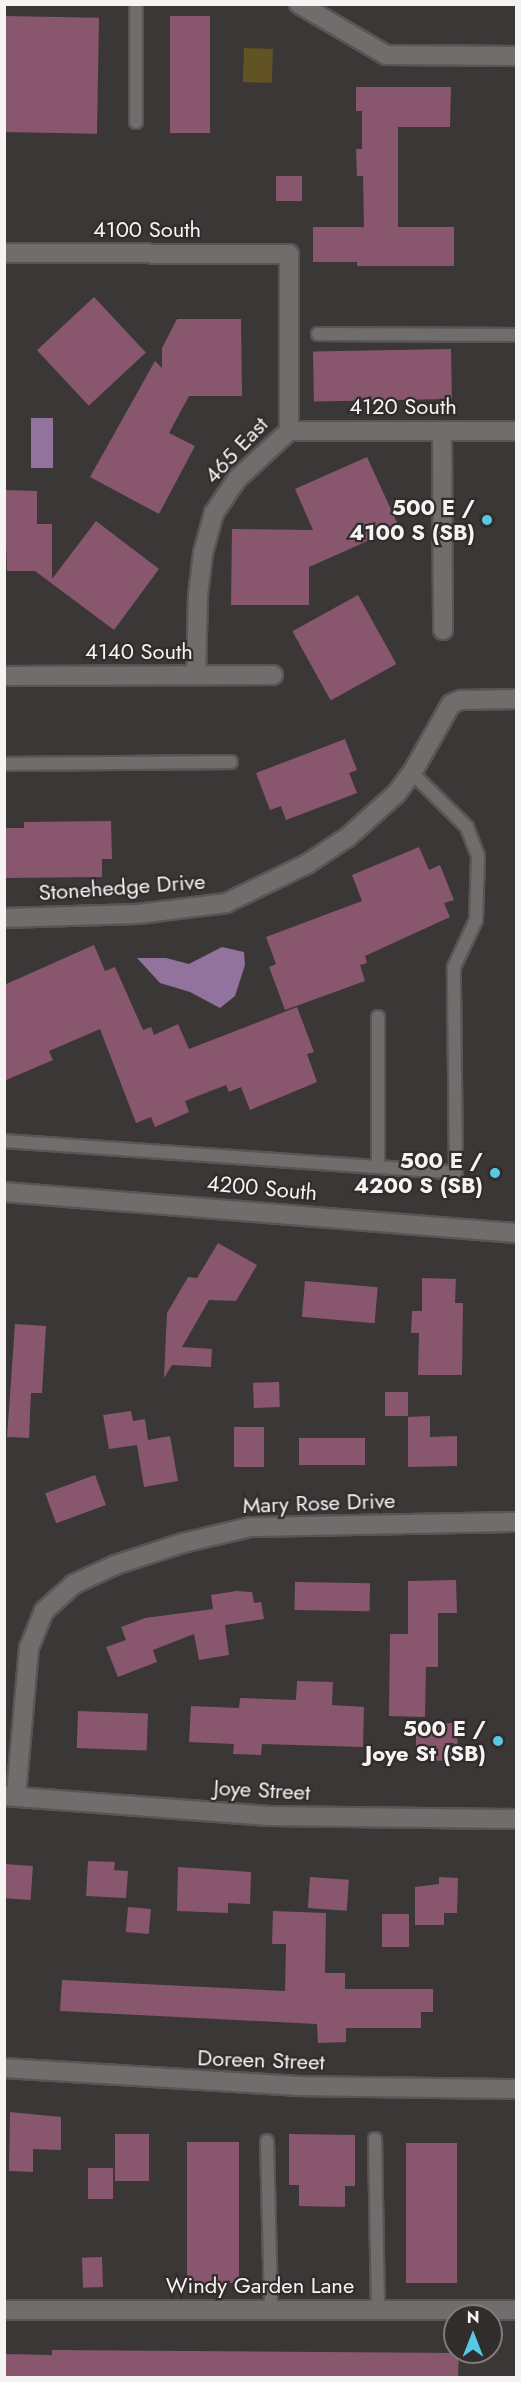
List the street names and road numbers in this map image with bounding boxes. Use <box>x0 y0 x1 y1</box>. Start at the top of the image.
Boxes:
street label: 4100 South <box>93 217 201 243</box>
street label: 4120 South <box>349 394 457 420</box>
street label: 465 East <box>199 411 273 489</box>
street label: 4140 South <box>85 639 193 665</box>
street label: Stonehedge Drive <box>38 868 206 906</box>
street label: 4200 South <box>206 1170 318 1206</box>
street label: Mary Rose Drive <box>242 1487 396 1519</box>
street label: Joye Street <box>213 1774 311 1806</box>
street label: Doreen Street <box>197 2045 325 2075</box>
street label: Windy Garden Lane <box>166 2273 354 2299</box>

